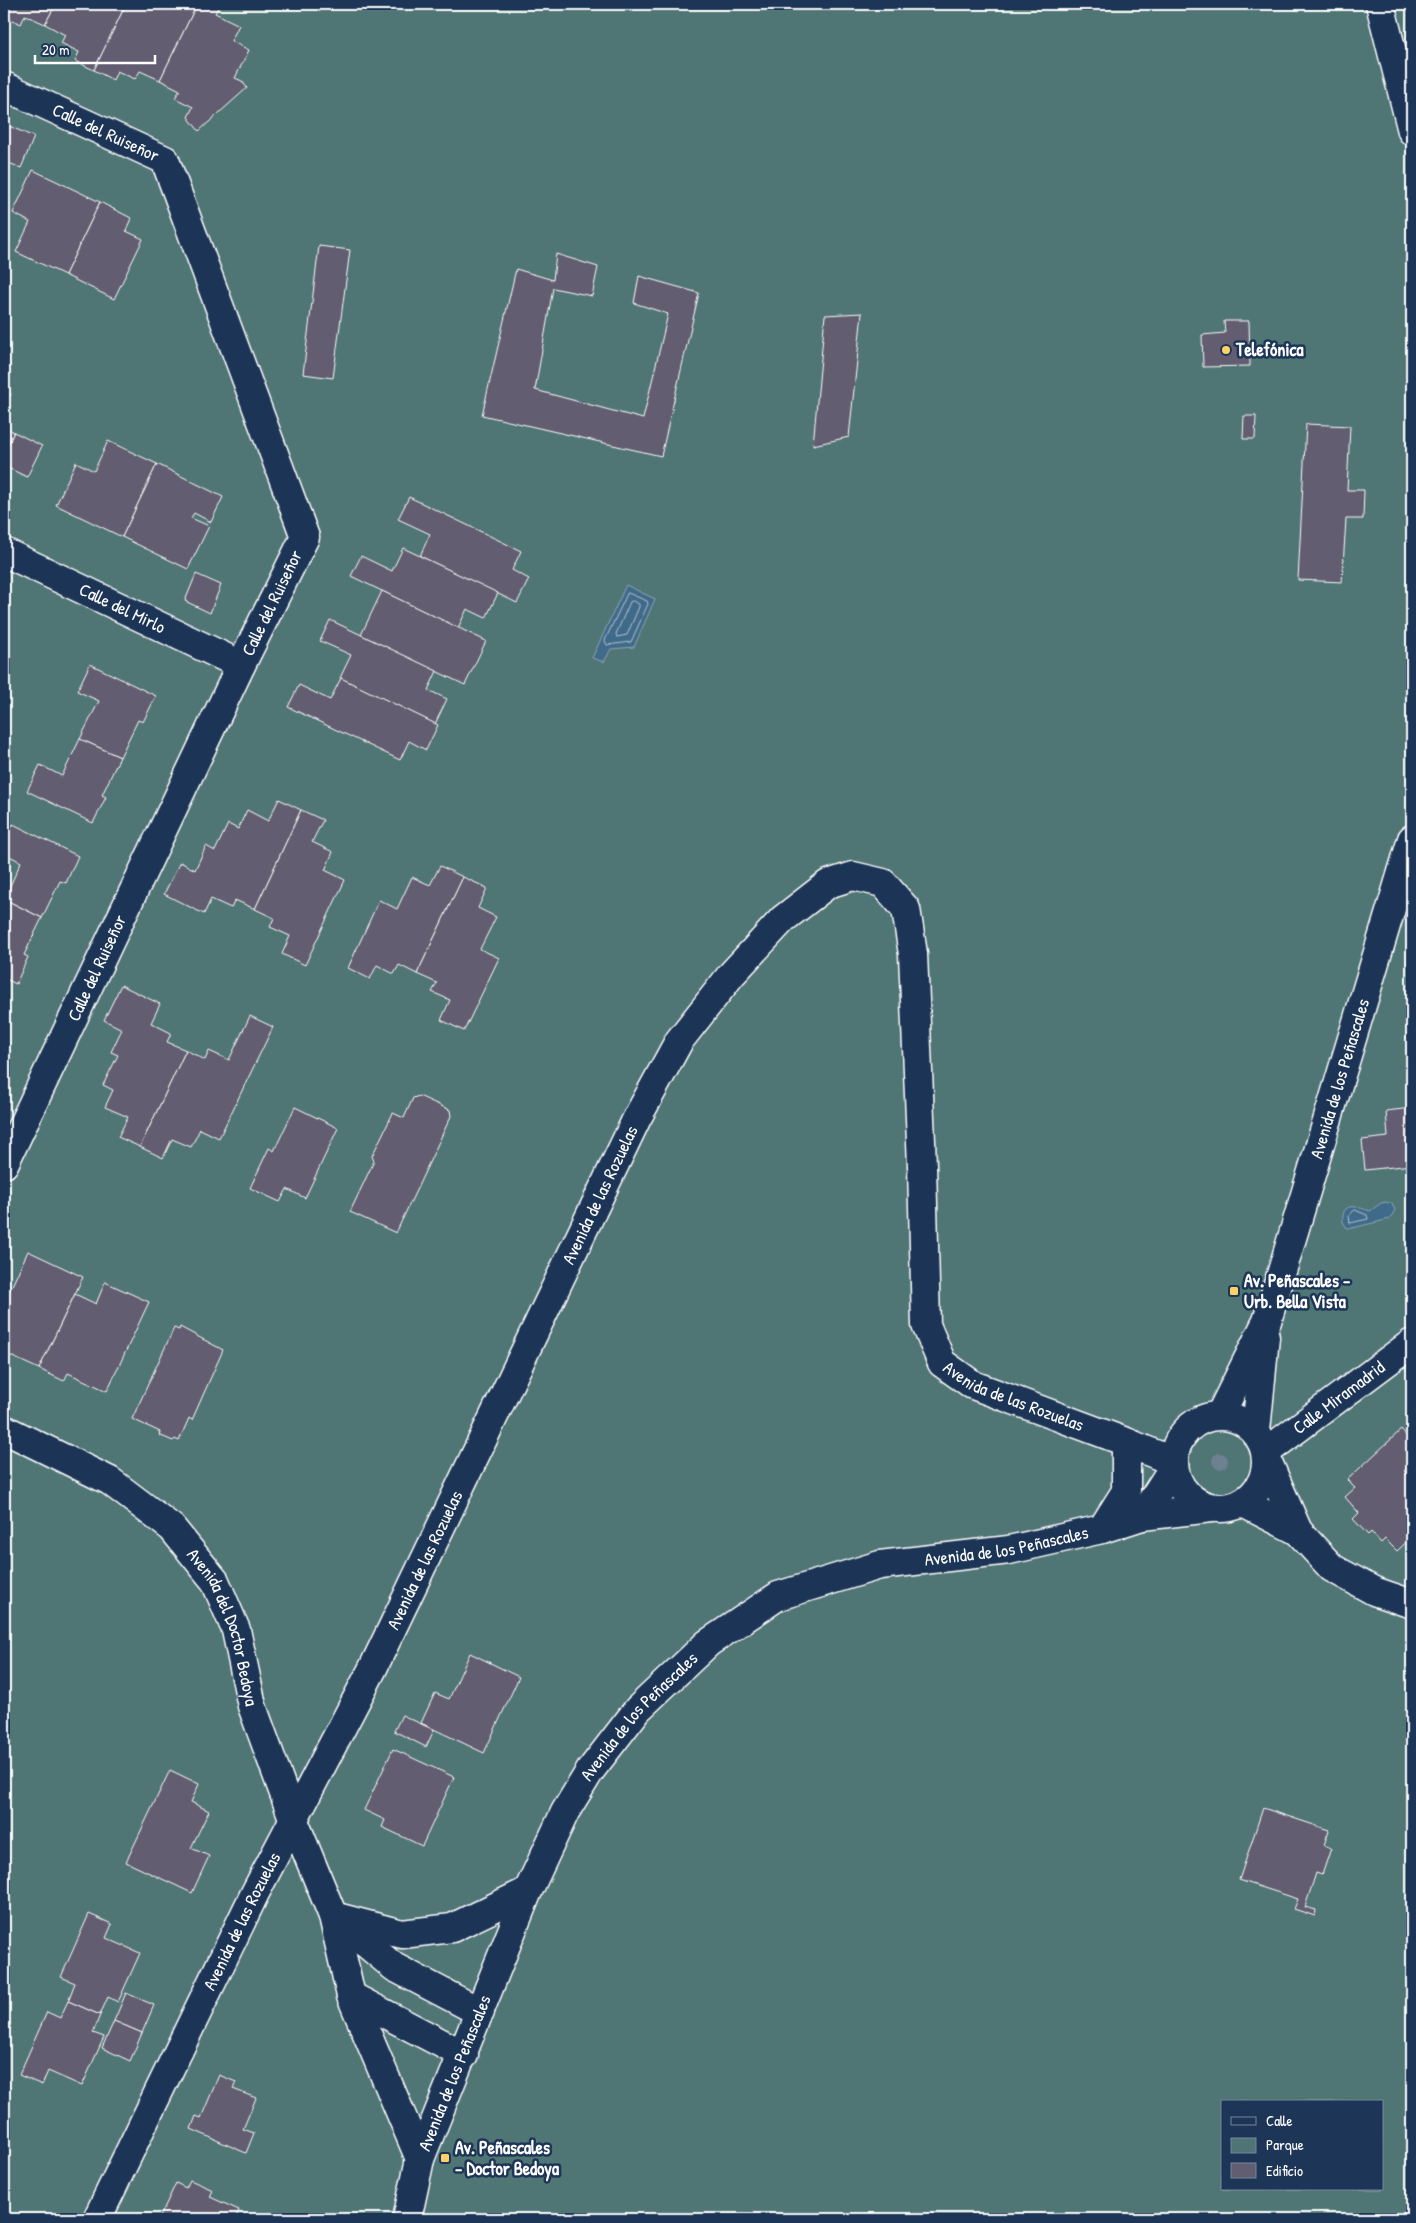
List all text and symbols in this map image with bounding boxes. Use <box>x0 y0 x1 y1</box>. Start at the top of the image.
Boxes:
scale bar <box>35 32 155 64</box>
text: 20 m <box>42 39 69 60</box>
street label: Calle del Ruiseñor <box>48 97 164 168</box>
place label: Telefónica <box>1235 337 1304 362</box>
marker: Telefónica <box>1220 344 1232 356</box>
street label: Calle del Ruiseñor <box>235 546 308 660</box>
street label: Calle del Mirlo <box>75 577 170 639</box>
street label: Calle del Ruiseñor <box>61 910 132 1025</box>
street label: Avenida de los Peñascales <box>1303 996 1375 1162</box>
street label: Avenida de las Rozuelas <box>556 1121 644 1268</box>
place label: Av. Peñascales - Urb. Bella Vista <box>1244 1268 1350 1314</box>
marker: Av. Peñascales - Urb. Bella Vista <box>1228 1285 1240 1297</box>
street label: Calle Miramadrid <box>1287 1354 1390 1440</box>
street label: Avenida de las Rozuelas <box>938 1355 1087 1437</box>
street label: Avenida de las Rozuelas <box>380 1486 468 1633</box>
street label: Avenida de los Peñascales <box>923 1519 1091 1572</box>
street label: Avenida del Doctor Bedoya <box>181 1543 265 1708</box>
street label: Avenida de los Peñascales <box>574 1646 703 1785</box>
street label: Avenida de las Rozuelas <box>197 1848 286 1994</box>
street label: Avenida de los Peñascales <box>412 1991 497 2155</box>
legend <box>1221 2100 1384 2190</box>
text: Calle <box>1266 2110 1293 2131</box>
text: Parque <box>1266 2134 1304 2155</box>
place label: Av. Peñascales - Doctor Bedoya <box>455 2135 560 2182</box>
marker: Av. Peñascales - Doctor Bedoya <box>439 2152 451 2164</box>
text: Edificio <box>1266 2160 1303 2181</box>

